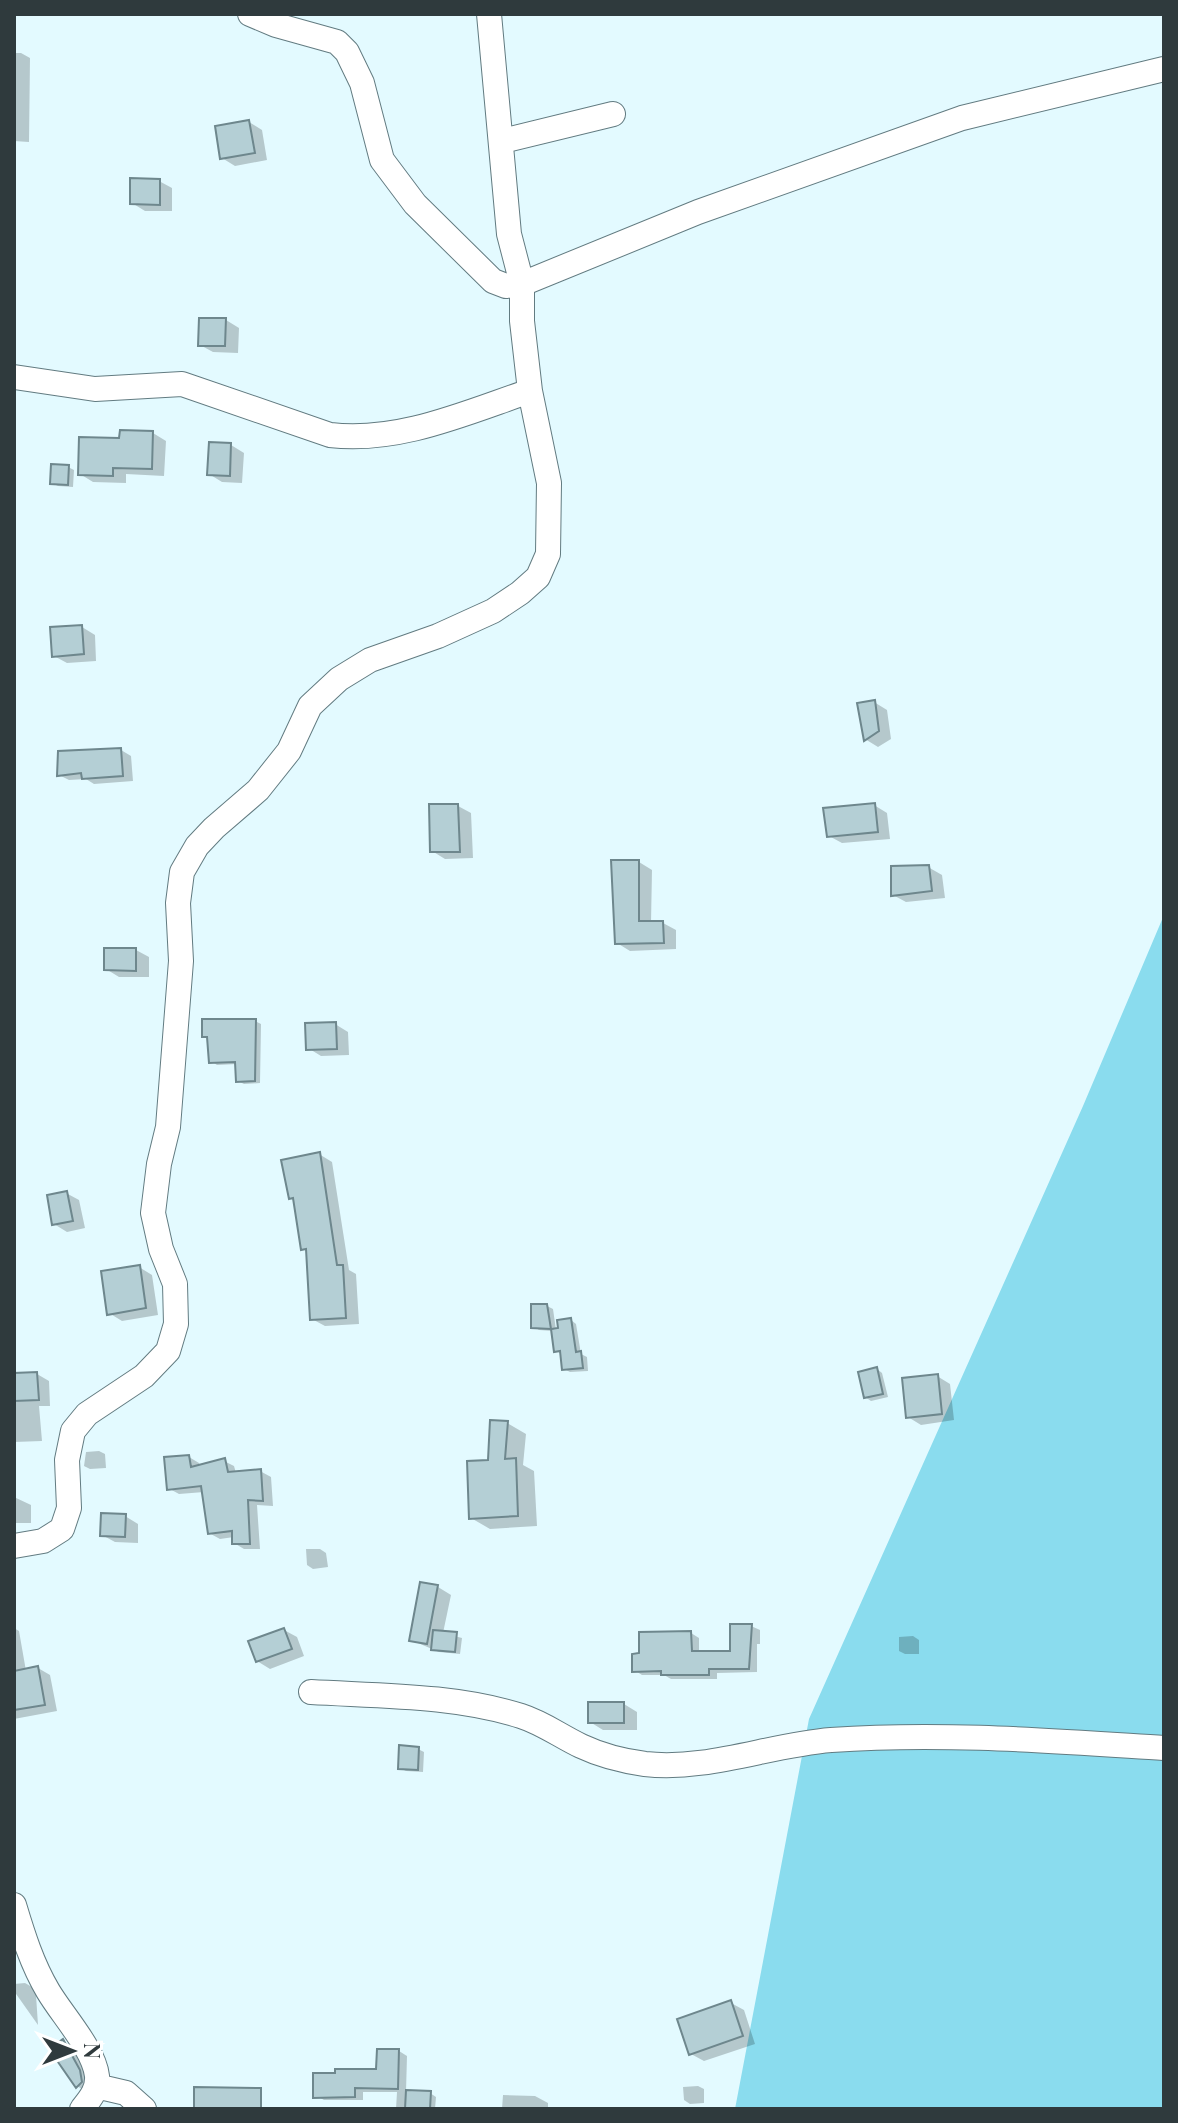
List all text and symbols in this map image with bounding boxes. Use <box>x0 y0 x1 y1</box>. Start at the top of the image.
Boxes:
north arrow <box>32 2011 112 2091</box>
text: N <box>78 2043 108 2059</box>

